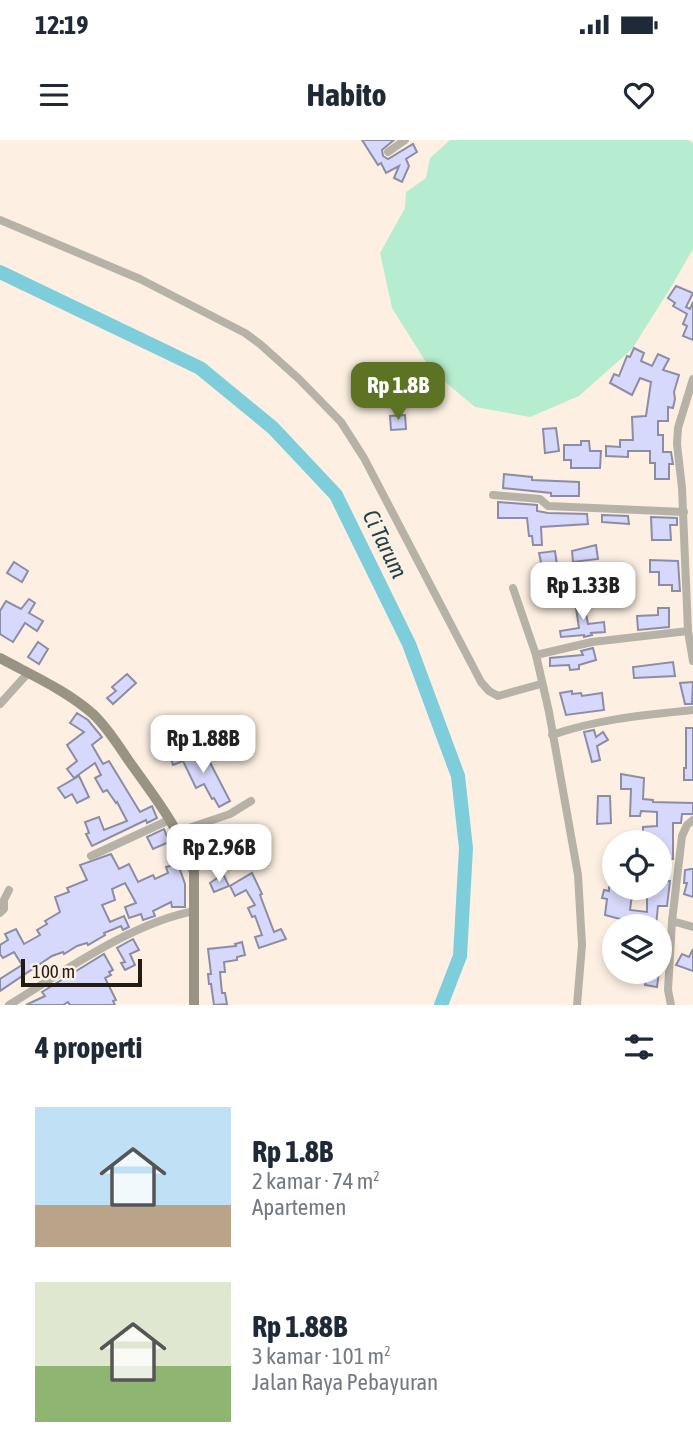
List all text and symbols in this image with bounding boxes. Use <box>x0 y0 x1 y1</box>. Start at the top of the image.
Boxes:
text: 12:19 <box>35 10 89 40</box>
icon: menu <box>35 76 73 114</box>
text: Habito <box>307 76 386 113</box>
icon: heart <box>620 76 658 114</box>
pin: Rp 1.8B <box>333 362 463 422</box>
text: Rp 1.8B <box>367 372 429 398</box>
water label: Ci Tarum <box>357 506 413 582</box>
pin: Rp 1.33B <box>511 562 655 622</box>
text: Rp 1.33B <box>547 572 619 598</box>
pin: Rp 1.88B <box>131 716 275 775</box>
text: Rp 1.88B <box>167 725 239 751</box>
pin: Rp 2.96B <box>147 824 291 884</box>
map controls <box>602 830 672 984</box>
button: locate <box>602 830 672 900</box>
text: Rp 2.96B <box>183 834 255 860</box>
button: layers <box>602 914 672 984</box>
scale bar <box>21 956 142 988</box>
text: 100 m <box>32 960 75 982</box>
icon: filters <box>620 1028 658 1066</box>
text: 4 properti <box>35 1030 142 1064</box>
text: Rp 1.8B <box>252 1134 333 1168</box>
icon: home <box>91 1135 175 1219</box>
text: 2 kamar · 74 m² <box>252 1168 380 1194</box>
text: Apartemen <box>252 1194 346 1220</box>
text: Rp 1.88B <box>252 1309 347 1343</box>
icon: home <box>91 1310 175 1394</box>
text: 3 kamar · 101 m² <box>252 1343 391 1369</box>
text: Jalan Raya Pebayuran <box>252 1369 438 1395</box>

